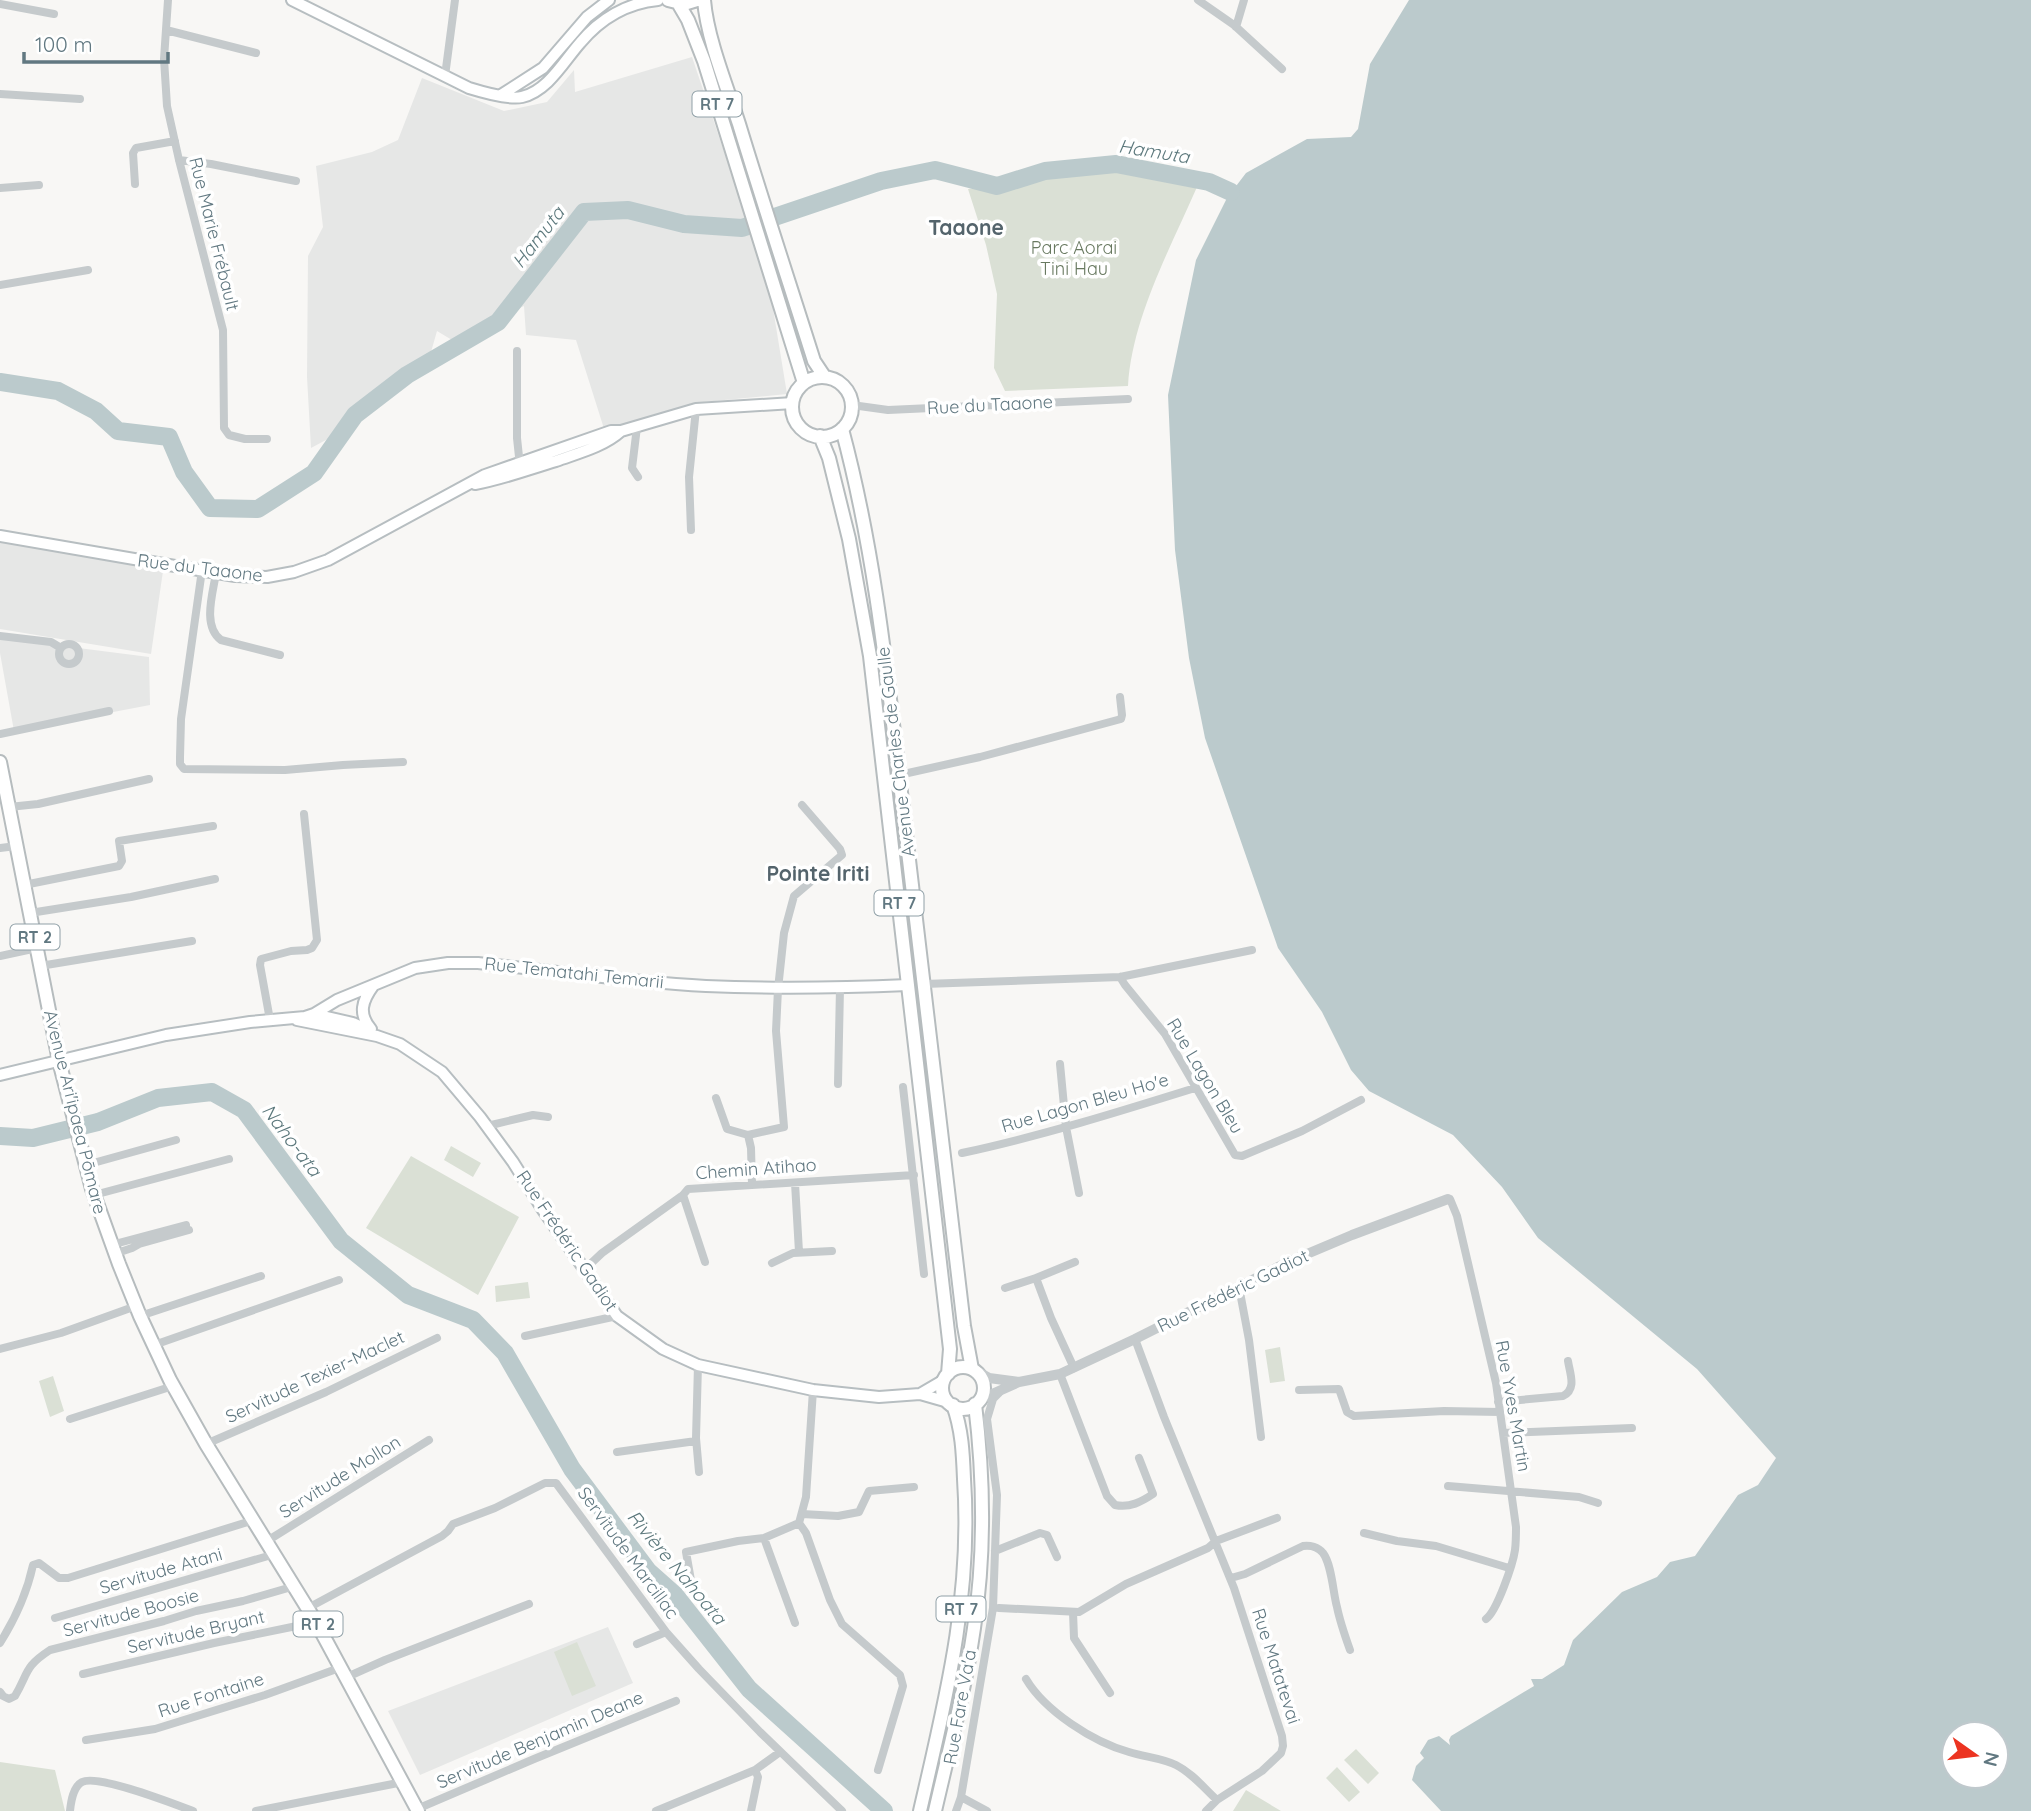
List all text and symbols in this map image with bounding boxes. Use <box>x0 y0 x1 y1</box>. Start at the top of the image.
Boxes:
scale bar <box>24 21 168 65</box>
text: 100 m <box>35 31 93 57</box>
road number: RT 7 <box>692 92 742 116</box>
water label: Hamuta <box>1117 134 1193 169</box>
street label: Rue Marie Frébault <box>184 155 245 313</box>
water label: Hamuta <box>507 200 570 272</box>
district label: Taaone <box>928 214 1004 240</box>
park label: Parc Aorai Tini Hau <box>1031 236 1117 280</box>
street label: Rue du Taaone <box>926 390 1054 419</box>
street label: Rue du Taaone <box>136 548 264 587</box>
street label: Avenue Charles de Gaulle <box>871 646 920 859</box>
district label: Pointe Iriti <box>766 860 870 886</box>
road number: RT 7 <box>874 890 923 916</box>
road number: RT 2 <box>10 925 60 950</box>
street label: Rue Tematahi Temarii <box>483 952 665 993</box>
street label: Avenue Ari'ipaea Pōmare <box>39 1007 112 1216</box>
street label: Rue Lagon Bleu <box>1162 1014 1249 1138</box>
street label: Rue Lagon Bleu Ho'e <box>998 1068 1171 1137</box>
water label: Naho-ata <box>257 1099 328 1182</box>
street label: Chemin Atihao <box>695 1153 817 1184</box>
street label: Rue Frédéric Gadiot <box>512 1166 623 1316</box>
street label: Rue Frédéric Gadiot <box>1153 1244 1312 1337</box>
street label: Servitude Texier-Maclet <box>222 1325 408 1428</box>
street label: Rue Yves Martin <box>1491 1338 1536 1473</box>
street label: Servitude Mollon <box>275 1430 405 1523</box>
street label: Servitude Marcillac <box>573 1482 684 1623</box>
water label: Rivière Nahoata <box>622 1505 733 1630</box>
street label: Servitude Atani <box>97 1542 225 1599</box>
street label: Servitude Boosie <box>60 1583 201 1642</box>
road number: RT 7 <box>936 1596 986 1622</box>
street label: Servitude Bryant <box>125 1605 267 1658</box>
street label: Rue Matatevai <box>1247 1605 1306 1727</box>
road number: RT 2 <box>294 1612 342 1636</box>
street label: Rue Fare Va'a <box>938 1648 981 1766</box>
street label: Rue Fontaine <box>155 1667 267 1722</box>
street label: Servitude Benjamin Deane <box>433 1686 647 1794</box>
north arrow <box>1940 1720 2010 1790</box>
text: N <box>1978 1749 2005 1769</box>

